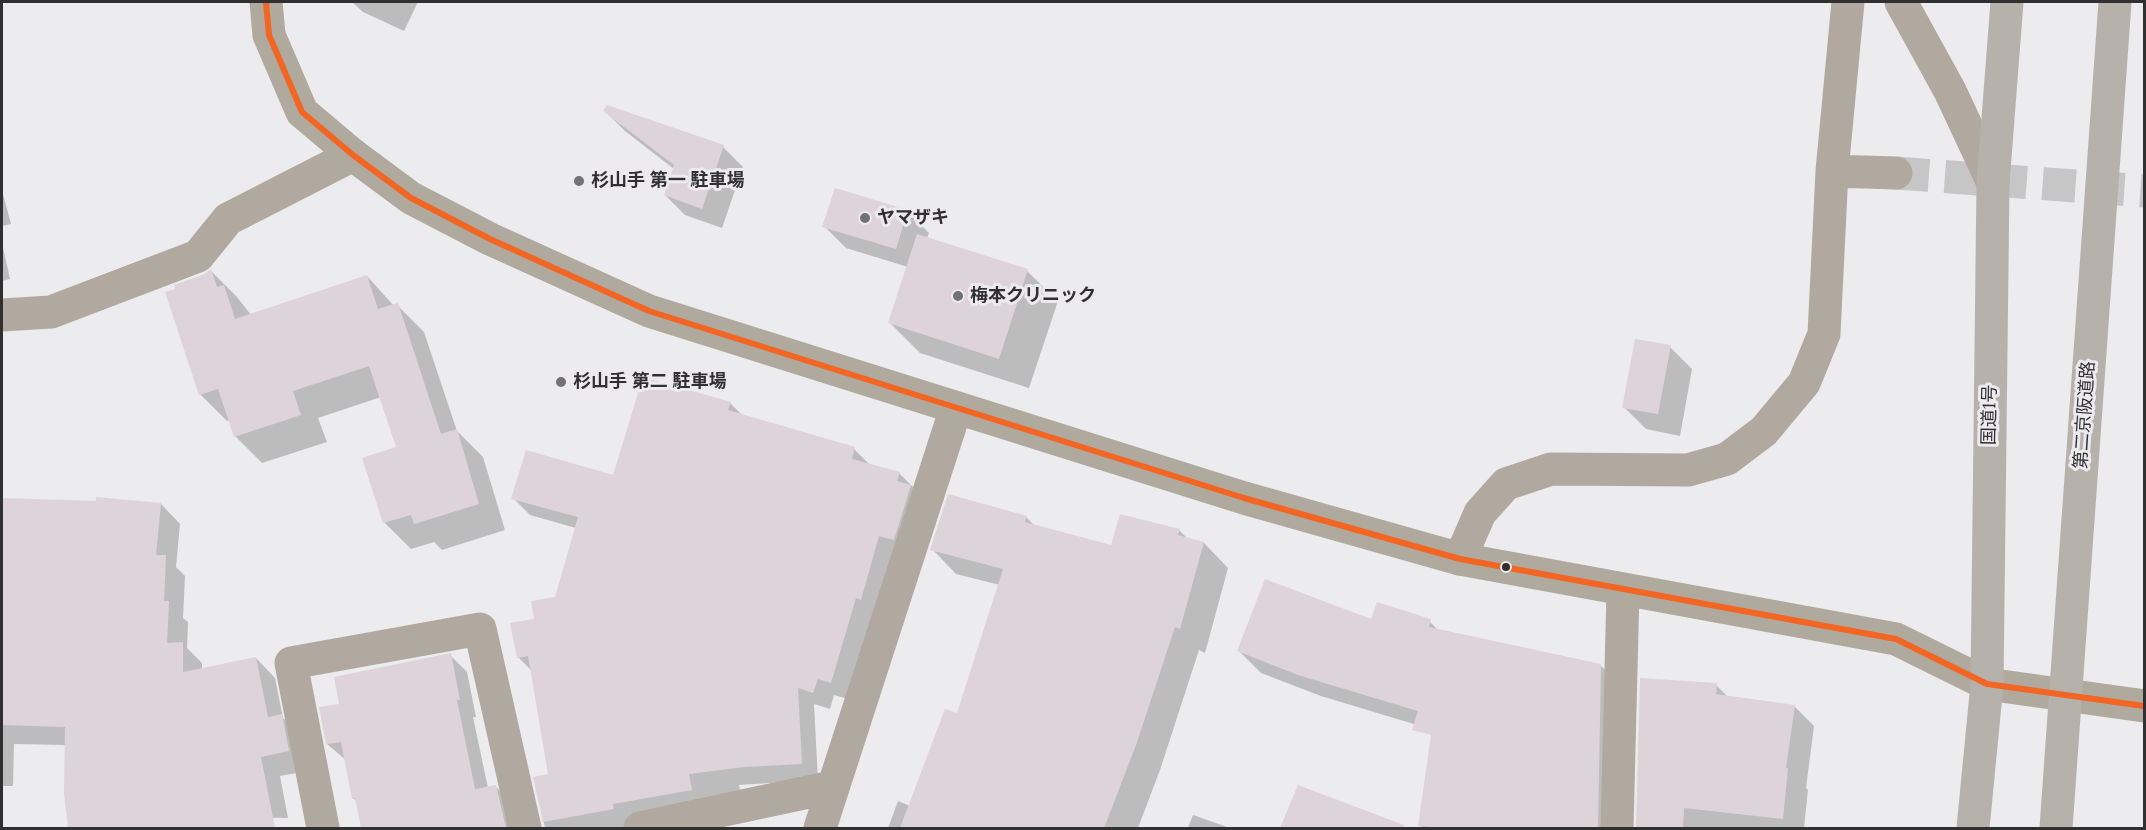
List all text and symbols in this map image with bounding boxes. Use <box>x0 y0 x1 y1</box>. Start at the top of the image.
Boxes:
place label: 杉山手 第一 駐車場 <box>591 170 744 192</box>
marker: 杉山手 第一 駐車場 <box>572 174 586 188</box>
place label: ヤマザキ <box>877 207 949 229</box>
marker: ヤマザキ <box>858 211 872 225</box>
place label: 梅本クリニック <box>970 285 1096 307</box>
marker: 梅本クリニック <box>951 289 965 303</box>
street label: 第二京阪道路 <box>2070 360 2100 470</box>
place label: 杉山手 第二 駐車場 <box>573 371 726 393</box>
marker: 杉山手 第二 駐車場 <box>554 375 568 389</box>
street label: 国道1号 <box>1979 385 2001 445</box>
unlabelled marker <box>1500 561 1512 573</box>

